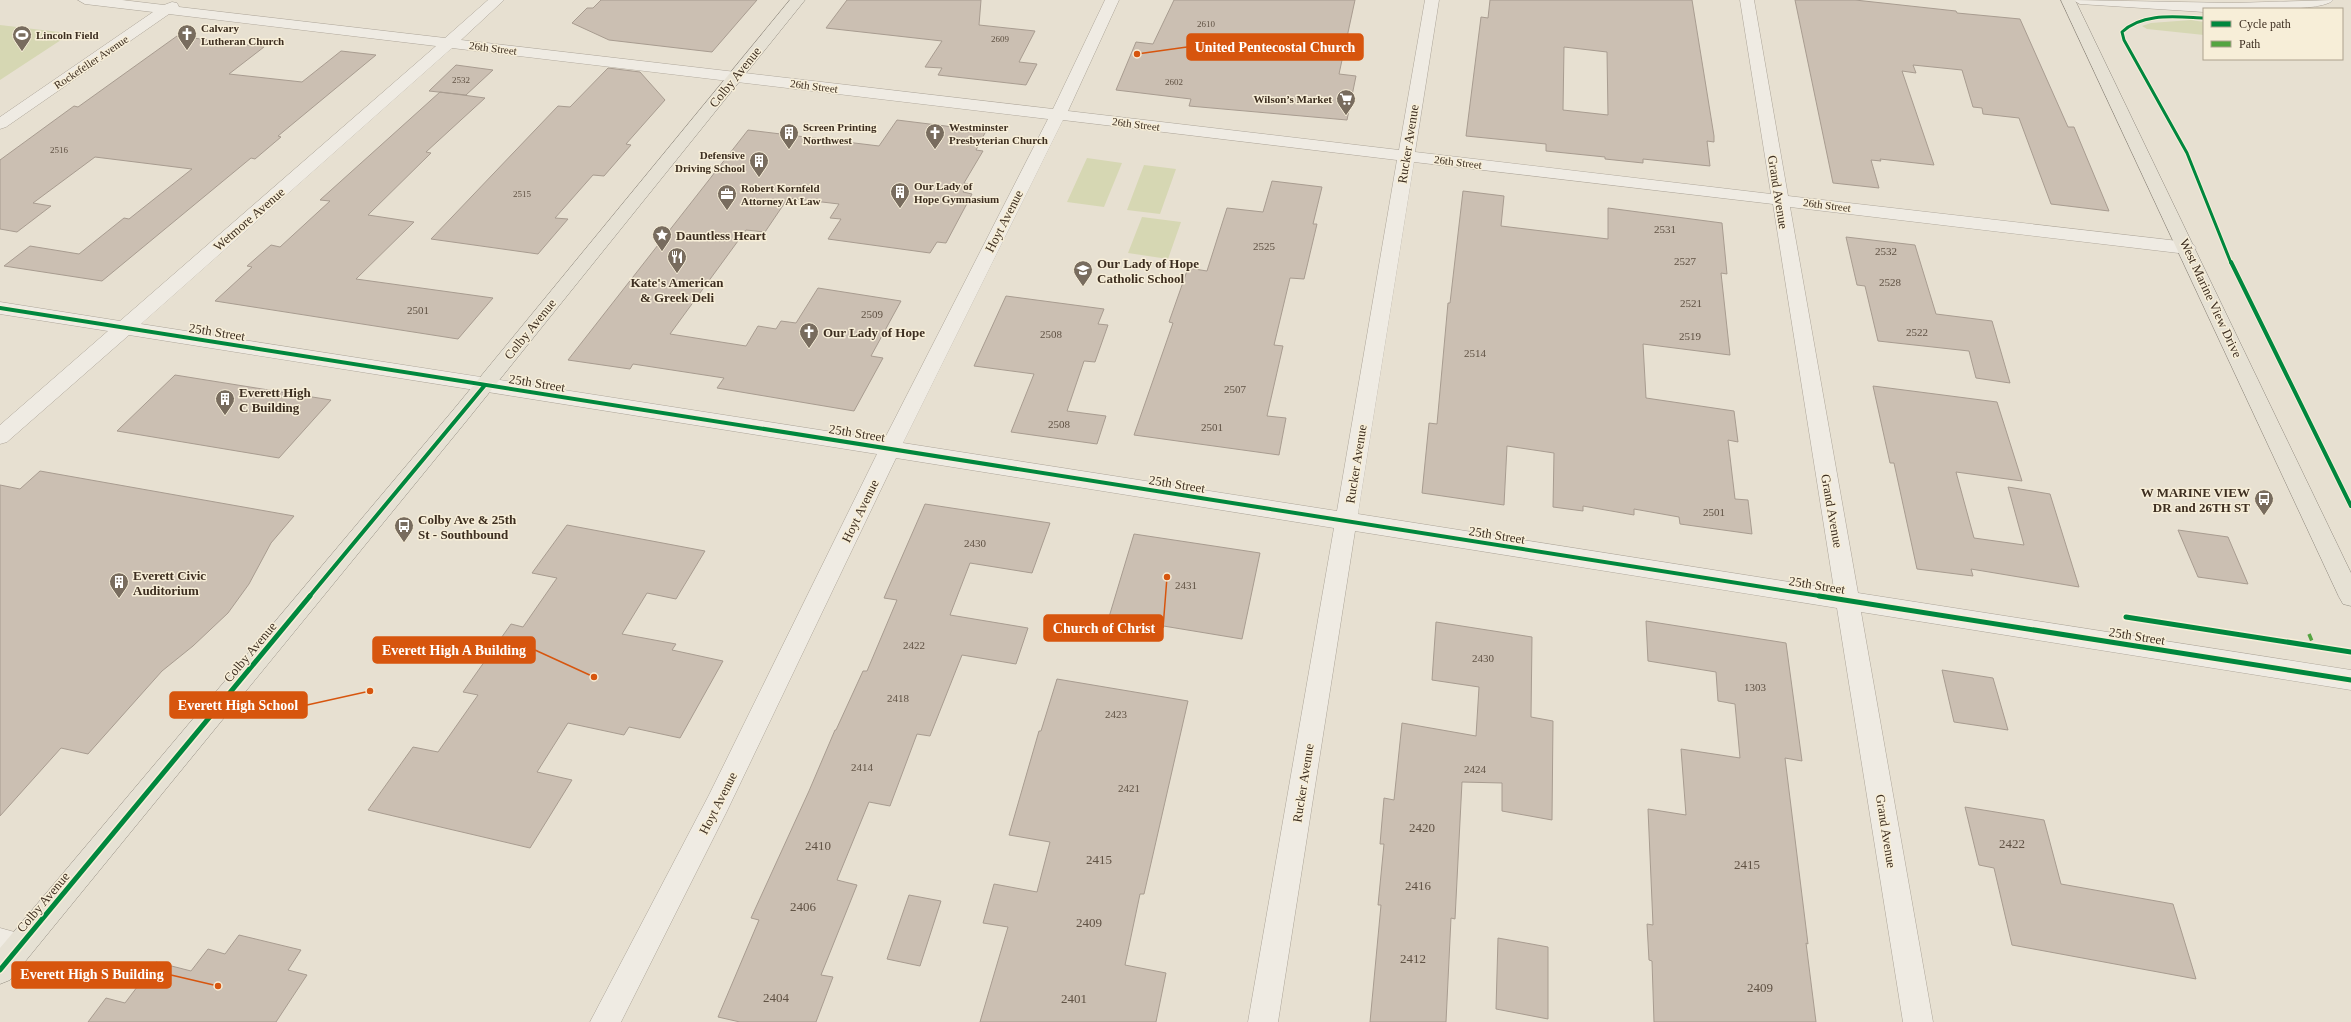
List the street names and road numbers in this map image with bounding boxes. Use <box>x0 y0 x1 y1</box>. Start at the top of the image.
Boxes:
street label: Rockefeller Avenue <box>52 33 130 91</box>
street label: 26th Street <box>468 39 518 57</box>
street label: Colby Avenue <box>706 43 764 110</box>
street label: 26th Street <box>789 77 839 95</box>
street label: Rucker Avenue <box>1394 103 1422 184</box>
street label: 26th Street <box>1111 115 1161 133</box>
street label: 26th Street <box>1433 153 1483 171</box>
street label: Grand Avenue <box>1765 154 1791 230</box>
street label: Wetmore Avenue <box>210 184 288 254</box>
street label: Hoyt Avenue <box>982 187 1026 255</box>
street label: 26th Street <box>1802 196 1852 214</box>
street label: West Marine View Drive <box>2177 236 2245 360</box>
street label: Colby Avenue <box>501 295 559 362</box>
street label: 25th Street <box>188 320 247 344</box>
street label: 25th Street <box>508 371 567 395</box>
street label: 25th Street <box>828 421 887 445</box>
street label: Rucker Avenue <box>1342 423 1370 504</box>
street label: 25th Street <box>1148 472 1207 496</box>
street label: Grand Avenue <box>1818 473 1846 549</box>
street label: Hoyt Avenue <box>838 477 882 545</box>
street label: 25th Street <box>1468 523 1527 547</box>
street label: 25th Street <box>1788 573 1847 597</box>
street label: Colby Avenue <box>221 619 280 685</box>
street label: 25th Street <box>2108 624 2167 648</box>
street label: Rucker Avenue <box>1289 742 1317 823</box>
street label: Hoyt Avenue <box>696 769 740 837</box>
street label: Grand Avenue <box>1873 793 1899 869</box>
street label: Colby Avenue <box>14 869 73 935</box>

